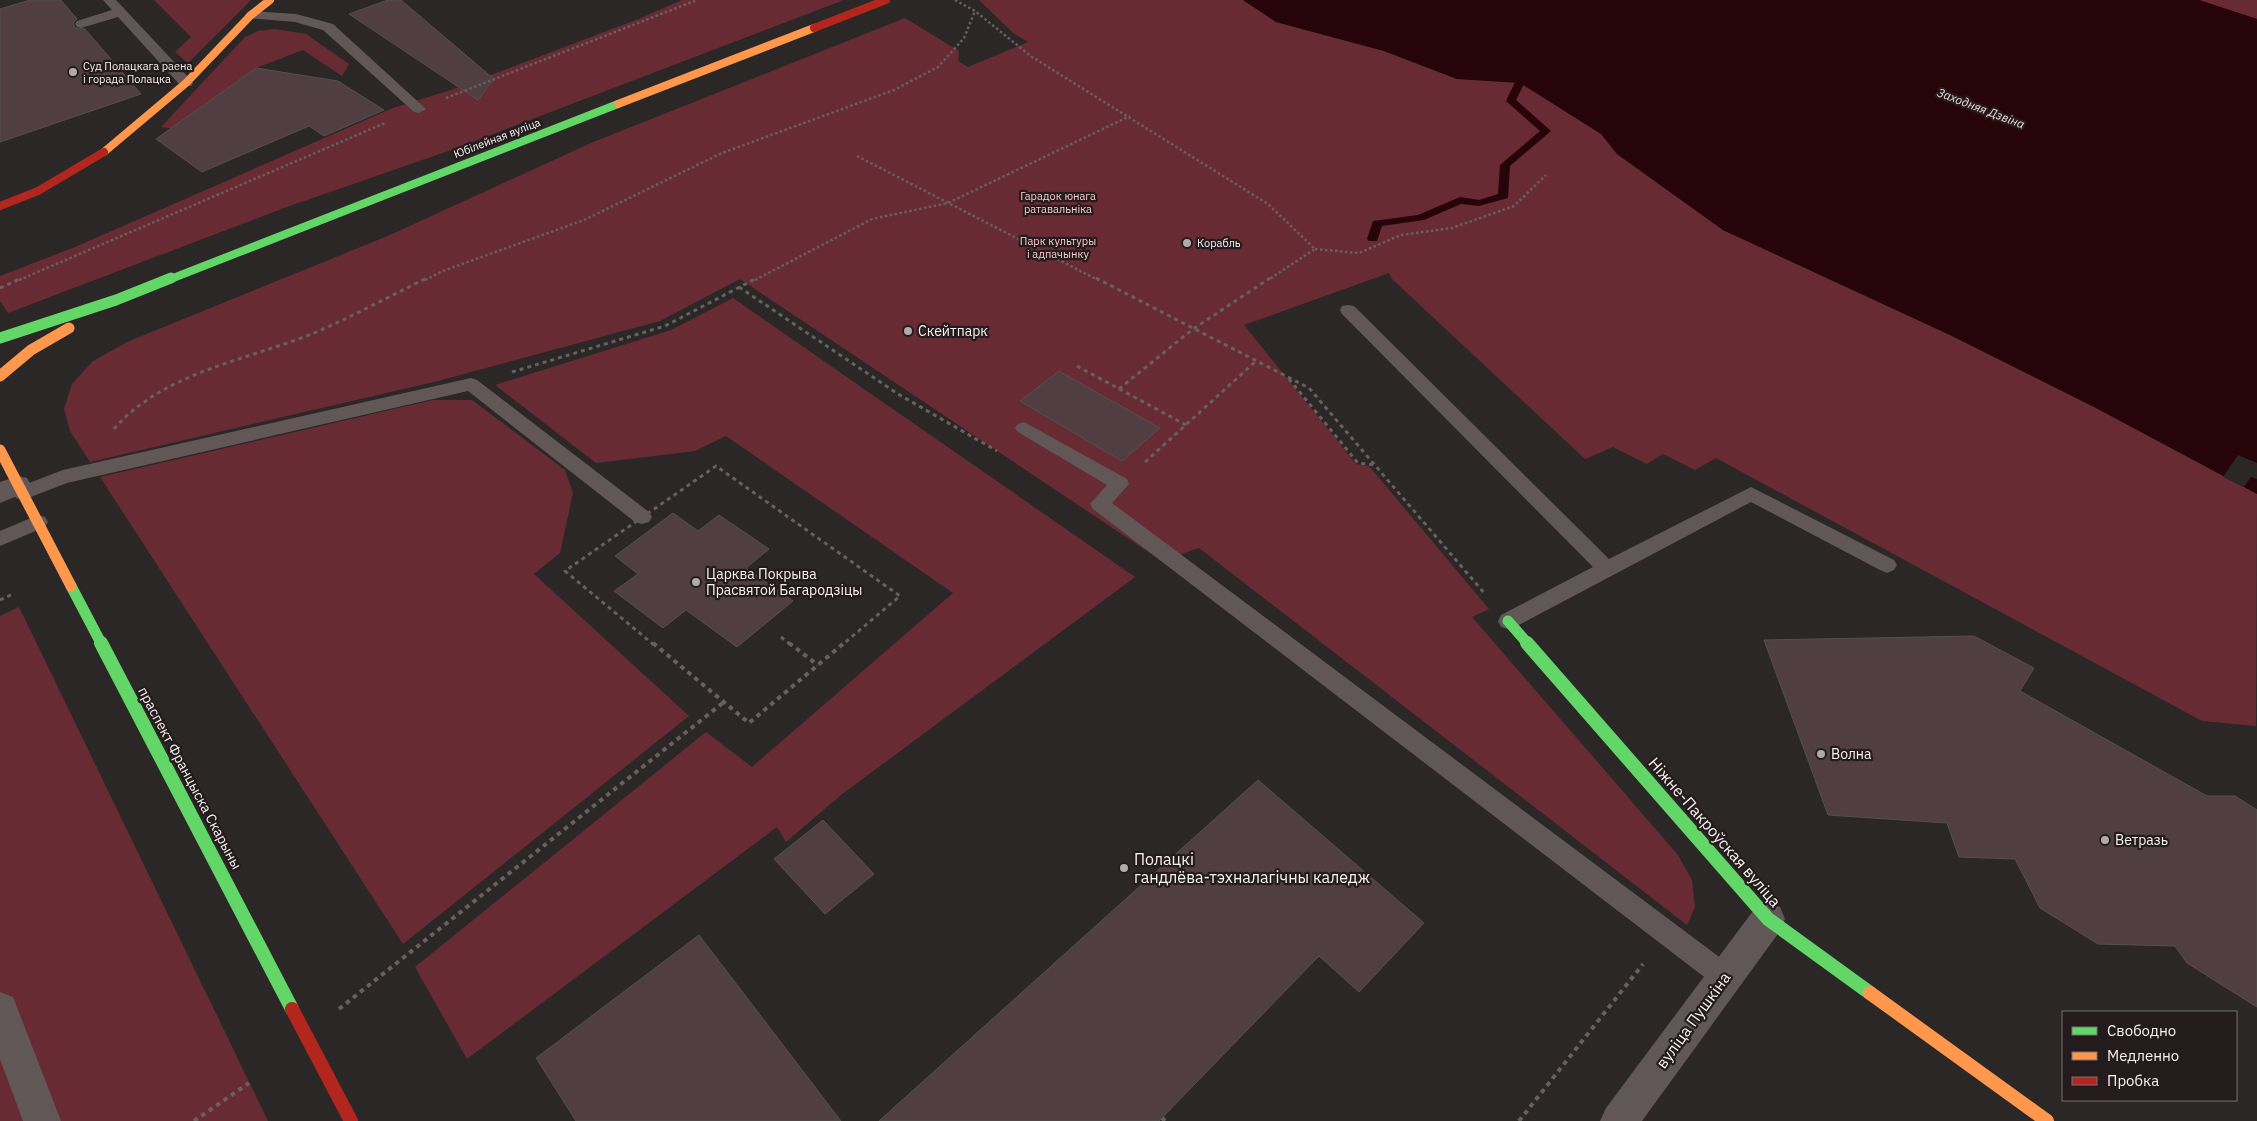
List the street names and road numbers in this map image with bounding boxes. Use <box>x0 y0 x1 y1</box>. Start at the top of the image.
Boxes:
street label: Юбілейная вуліца <box>452 115 542 161</box>
street label: праспект Францыска Скарыны <box>134 684 246 872</box>
street label: Ніжне-Пакроўская вуліца <box>1644 753 1786 911</box>
street label: вуліца Пушкіна <box>1651 968 1735 1072</box>

